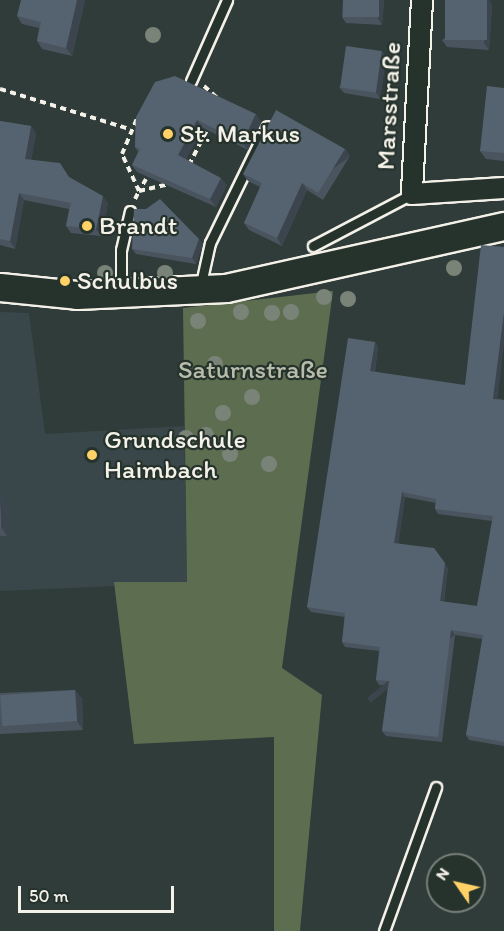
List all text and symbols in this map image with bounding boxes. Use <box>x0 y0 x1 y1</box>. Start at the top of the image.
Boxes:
street label: Marsstraße <box>370 41 408 171</box>
place label: St. Markus <box>180 118 300 150</box>
marker: St. Markus <box>161 127 175 141</box>
place label: Brandt <box>99 210 177 242</box>
marker: Brandt <box>80 219 94 233</box>
place label: Schulbus <box>77 265 178 297</box>
marker: Schulbus <box>58 274 72 288</box>
park label: Saturnstraße <box>178 354 328 386</box>
place label: Grundschule Haimbach <box>104 424 246 485</box>
marker: Grundschule Haimbach <box>85 448 99 462</box>
north arrow <box>426 853 486 913</box>
text: N <box>431 864 453 884</box>
scale bar <box>21 874 177 912</box>
text: 50 m <box>29 885 69 907</box>

